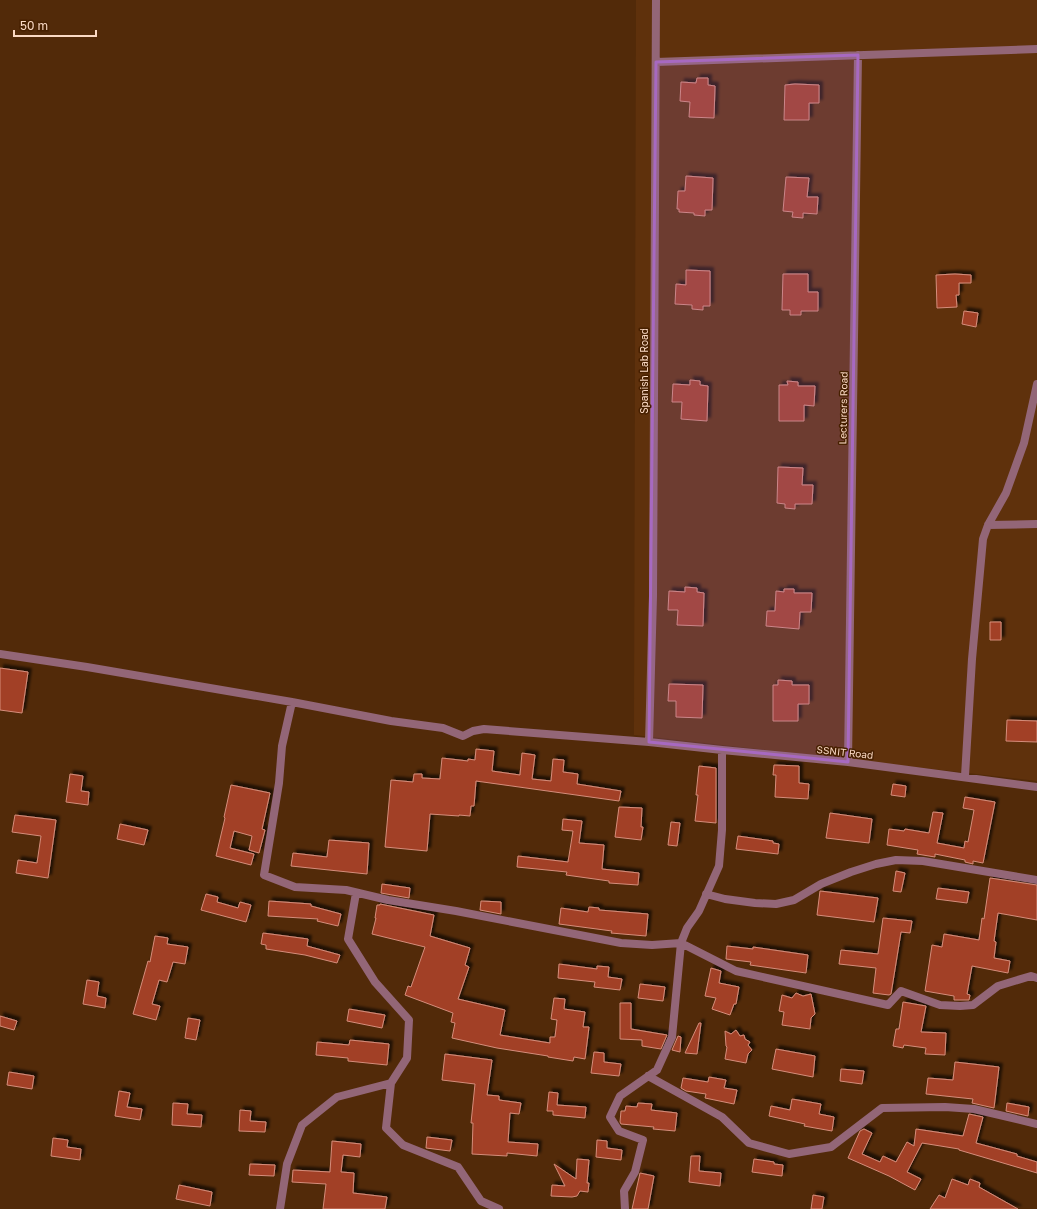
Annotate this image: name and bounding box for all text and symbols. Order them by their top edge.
scale bar [14,12,96,38]
text: 50 m [20,18,48,33]
street label: Spanish Lab Road [638,328,650,414]
street label: Lecturers Road [836,372,850,444]
street label: SSNIT Road [816,743,874,761]

